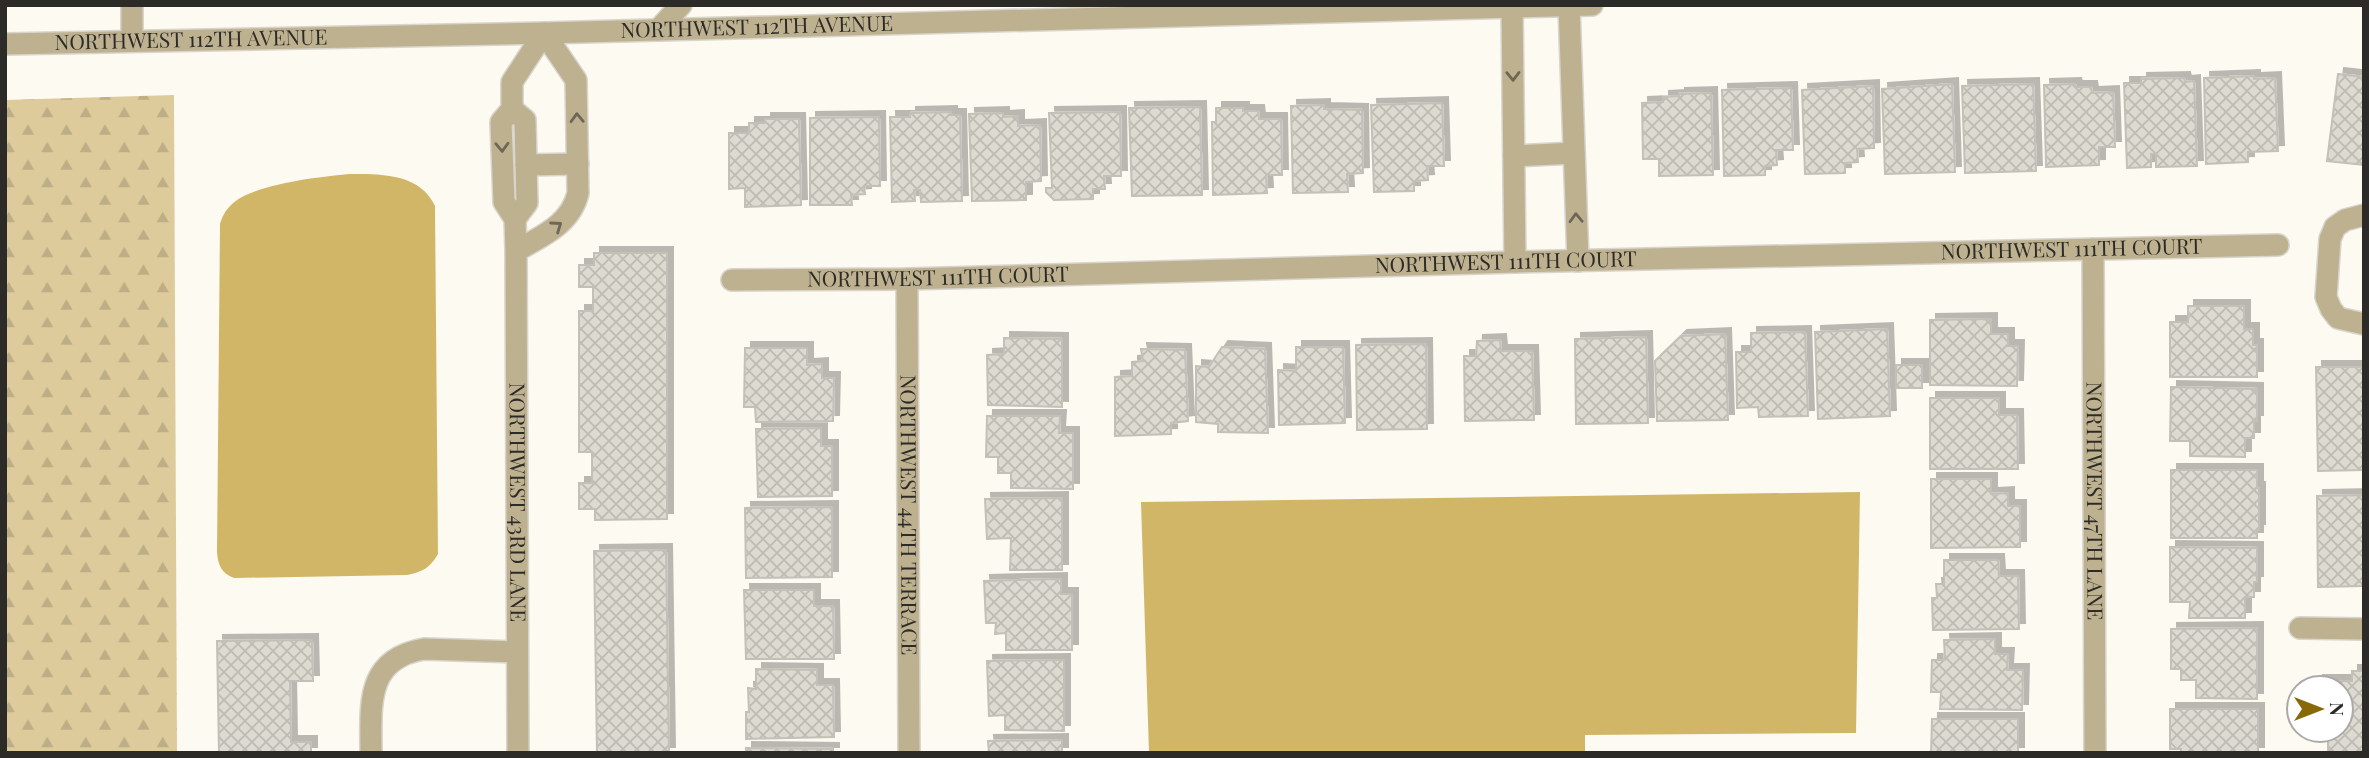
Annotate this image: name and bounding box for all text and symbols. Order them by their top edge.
street label: NORTHWEST 112TH AVENUE [620,8,893,43]
street label: NORTHWEST 112TH AVENUE [54,21,328,55]
one-way arrow [1505,71,1520,82]
one-way arrow [569,112,584,123]
one-way arrow [494,142,510,152]
one-way arrow [1568,213,1584,223]
one-way arrow [549,221,562,234]
street label: NORTHWEST 111TH COURT [1940,231,2203,265]
street label: NORTHWEST 111TH COURT [1375,243,1637,278]
street label: NORTHWEST 111TH COURT [807,258,1069,292]
street label: NORTHWEST 44TH TERRACE [895,375,925,655]
street label: NORTHWEST 47TH LANE [2082,382,2110,620]
street label: NORTHWEST 43RD LANE [505,383,533,622]
north arrow [2285,674,2355,744]
text: N [2325,702,2351,716]

